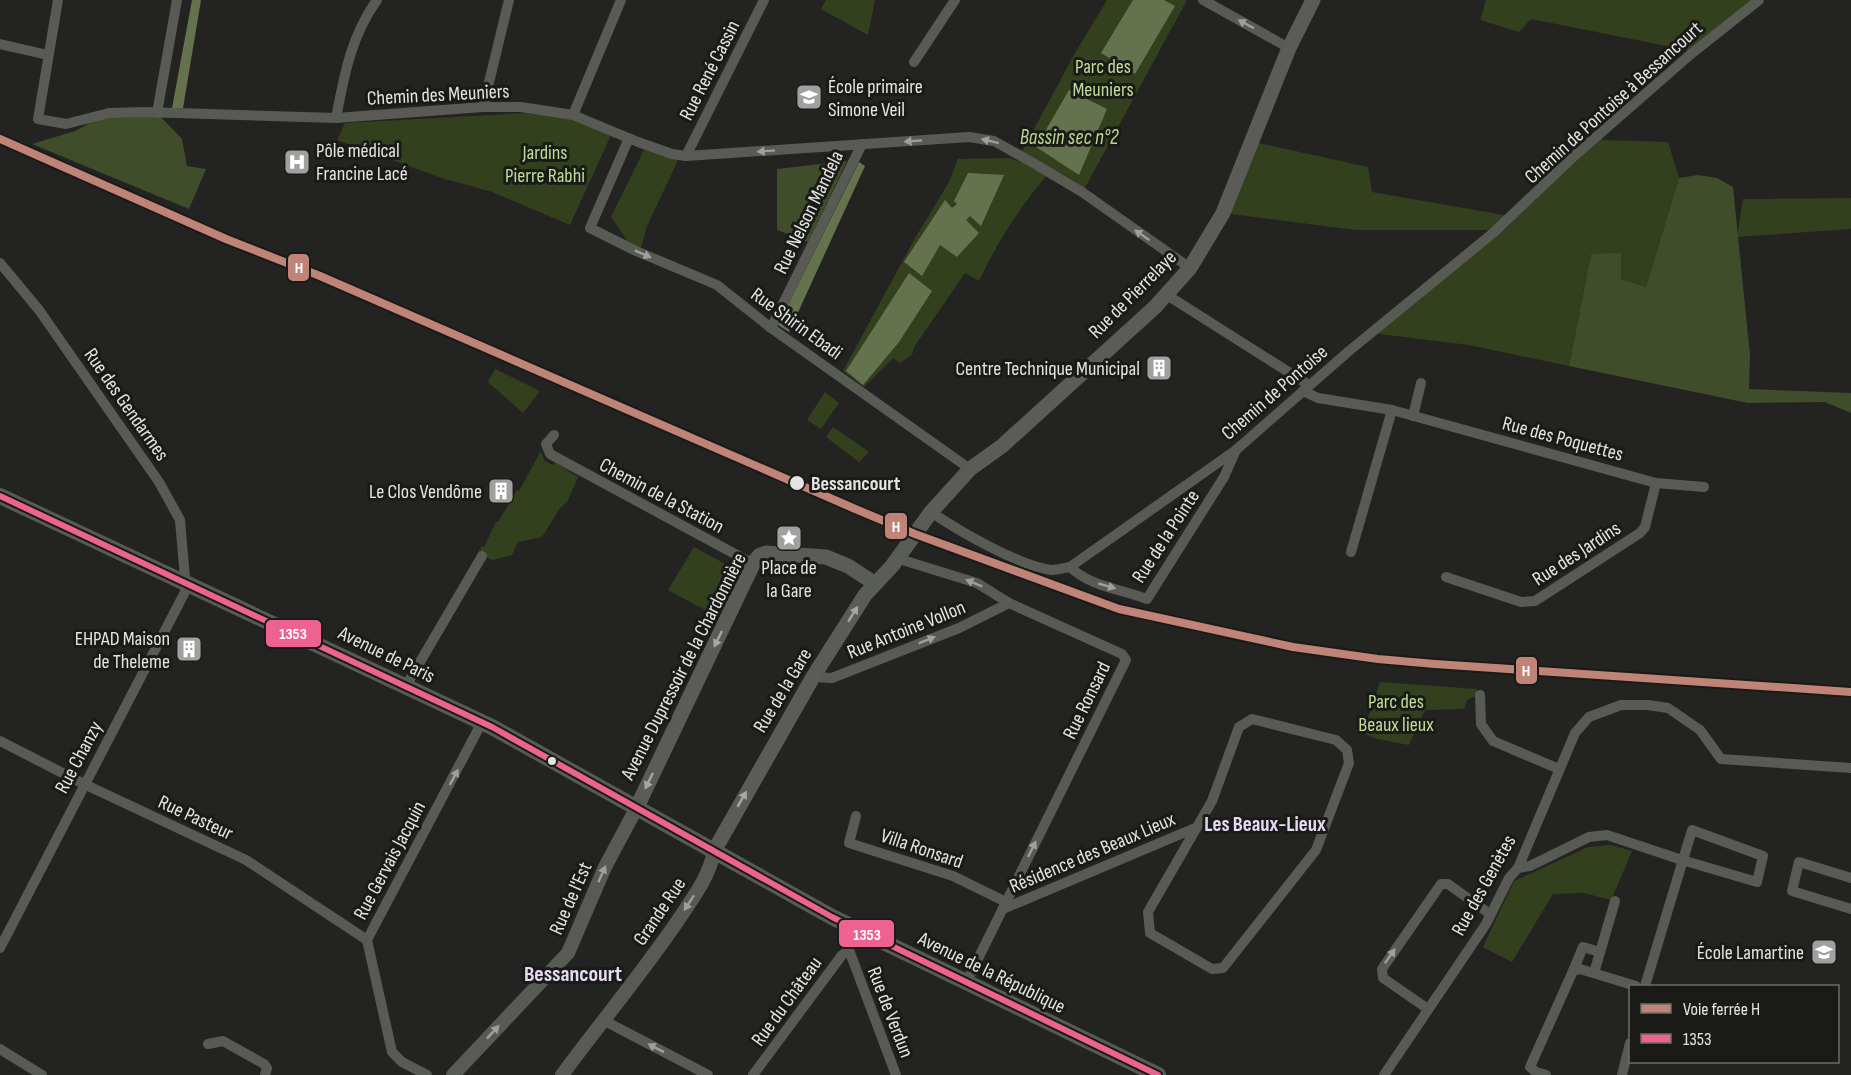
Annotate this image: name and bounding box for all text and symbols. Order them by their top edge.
street label: Rue René Cassin [674,16,745,125]
street label: Chemin de Pontoise à Bessancourt [1520,17,1707,189]
one-way arrow [1238,19,1255,29]
park label: Parc des Meuniers [1072,55,1134,102]
place label: École primaire Simone Veil [828,75,923,122]
street label: Chemin des Meuniers [366,79,510,111]
school or university icon: École primaire Simone Veil [794,82,824,112]
water label: Bassin sec n°2 [1020,125,1119,150]
one-way arrow [904,136,923,146]
one-way arrow [981,136,999,146]
place label: Pôle médical Francine Lacé [316,139,408,186]
park label: Jardins Pierre Rabhi [505,141,585,188]
one-way arrow [756,146,775,155]
hospital icon: Pôle médical Francine Lacé [282,147,312,177]
street label: Rue Nelson Mandela [769,147,849,278]
one-way arrow [1135,229,1151,241]
street label: Rue de Pierrelaye [1084,246,1182,344]
one-way arrow [634,249,652,259]
line badge: H [287,253,310,282]
text: H [295,259,303,278]
street label: Rue Shirin Ebadi [746,283,847,365]
street label: Chemin de Pontoise [1217,340,1333,445]
street label: Rue des Gendarmes [78,344,174,466]
building icon: Centre Technique Municipal [1144,353,1174,383]
place label: Centre Technique Municipal [956,357,1140,381]
street label: Rue des Poquettes [1500,411,1626,467]
street label: Chemin de la Station [595,453,728,539]
place label: Bessancourt [811,472,901,496]
marker: Bessancourt [788,474,806,492]
building icon: Le Clos Vendôme [486,476,516,506]
place label: Le Clos Vendôme [369,480,482,504]
street label: Rue de la Pointe [1127,486,1205,588]
line badge: H [884,512,908,540]
street label: Rue des Jardins [1528,516,1625,591]
text: H [892,518,900,537]
place icon: Place de la Gare [774,523,804,553]
street label: Avenue Dupressoir de la Chardonnière [616,549,752,785]
place label: Place de la Gare [761,556,817,603]
one-way arrow [964,578,982,588]
one-way arrow [1098,582,1116,592]
street label: Rue Antoine Vollon [844,595,969,665]
one-way arrow [847,606,858,622]
line badge: 1353 [265,619,322,648]
street label: Avenue de Paris [334,621,439,689]
text: 1353 [279,625,307,644]
place label: EHPAD Maison de Theleme [75,627,170,674]
one-way arrow [713,631,723,648]
building icon: EHPAD Maison de Theleme [174,634,204,664]
one-way arrow [919,635,937,645]
street label: Rue de la Gare [748,644,817,737]
line badge: H [1515,656,1538,685]
street label: Rue Ronsard [1058,658,1116,743]
text: H [1522,662,1530,681]
park label: Parc des Beaux lieux [1358,690,1434,737]
street label: Rue Chanzy [50,717,108,798]
unlabelled marker [546,755,558,767]
one-way arrow [449,768,459,785]
one-way arrow [644,773,653,790]
street label: Rue Pasteur [154,790,237,846]
one-way arrow [737,791,748,807]
street label: Rue Gervais Jacquin [349,797,431,924]
street label: Résidence des Beaux Lieux [1006,807,1179,899]
district label: Les Beaux-Lieux [1204,812,1326,837]
street label: Villa Ronsard [877,824,966,874]
street label: Rue des Genètes [1446,831,1521,940]
one-way arrow [1028,841,1037,858]
street label: Rue de l'Est [544,858,597,938]
one-way arrow [597,864,607,882]
street label: Grande Rue [628,873,691,950]
one-way arrow [684,895,695,911]
line badge: 1353 [838,919,895,948]
text: 1353 [853,926,881,945]
street label: Avenue de la République [913,926,1069,1019]
school or university icon: École Lamartine [1809,937,1839,967]
place label: École Lamartine [1697,941,1804,965]
one-way arrow [1384,949,1396,965]
street label: Rue du Château [746,952,827,1051]
district label: Bessancourt [524,961,622,988]
street label: Rue de Verdun [862,963,918,1061]
legend [1629,985,1839,1063]
text: Voie ferrée H [1683,999,1760,1020]
one-way arrow [486,1026,500,1040]
text: 1353 [1683,1029,1712,1050]
one-way arrow [647,1044,664,1053]

